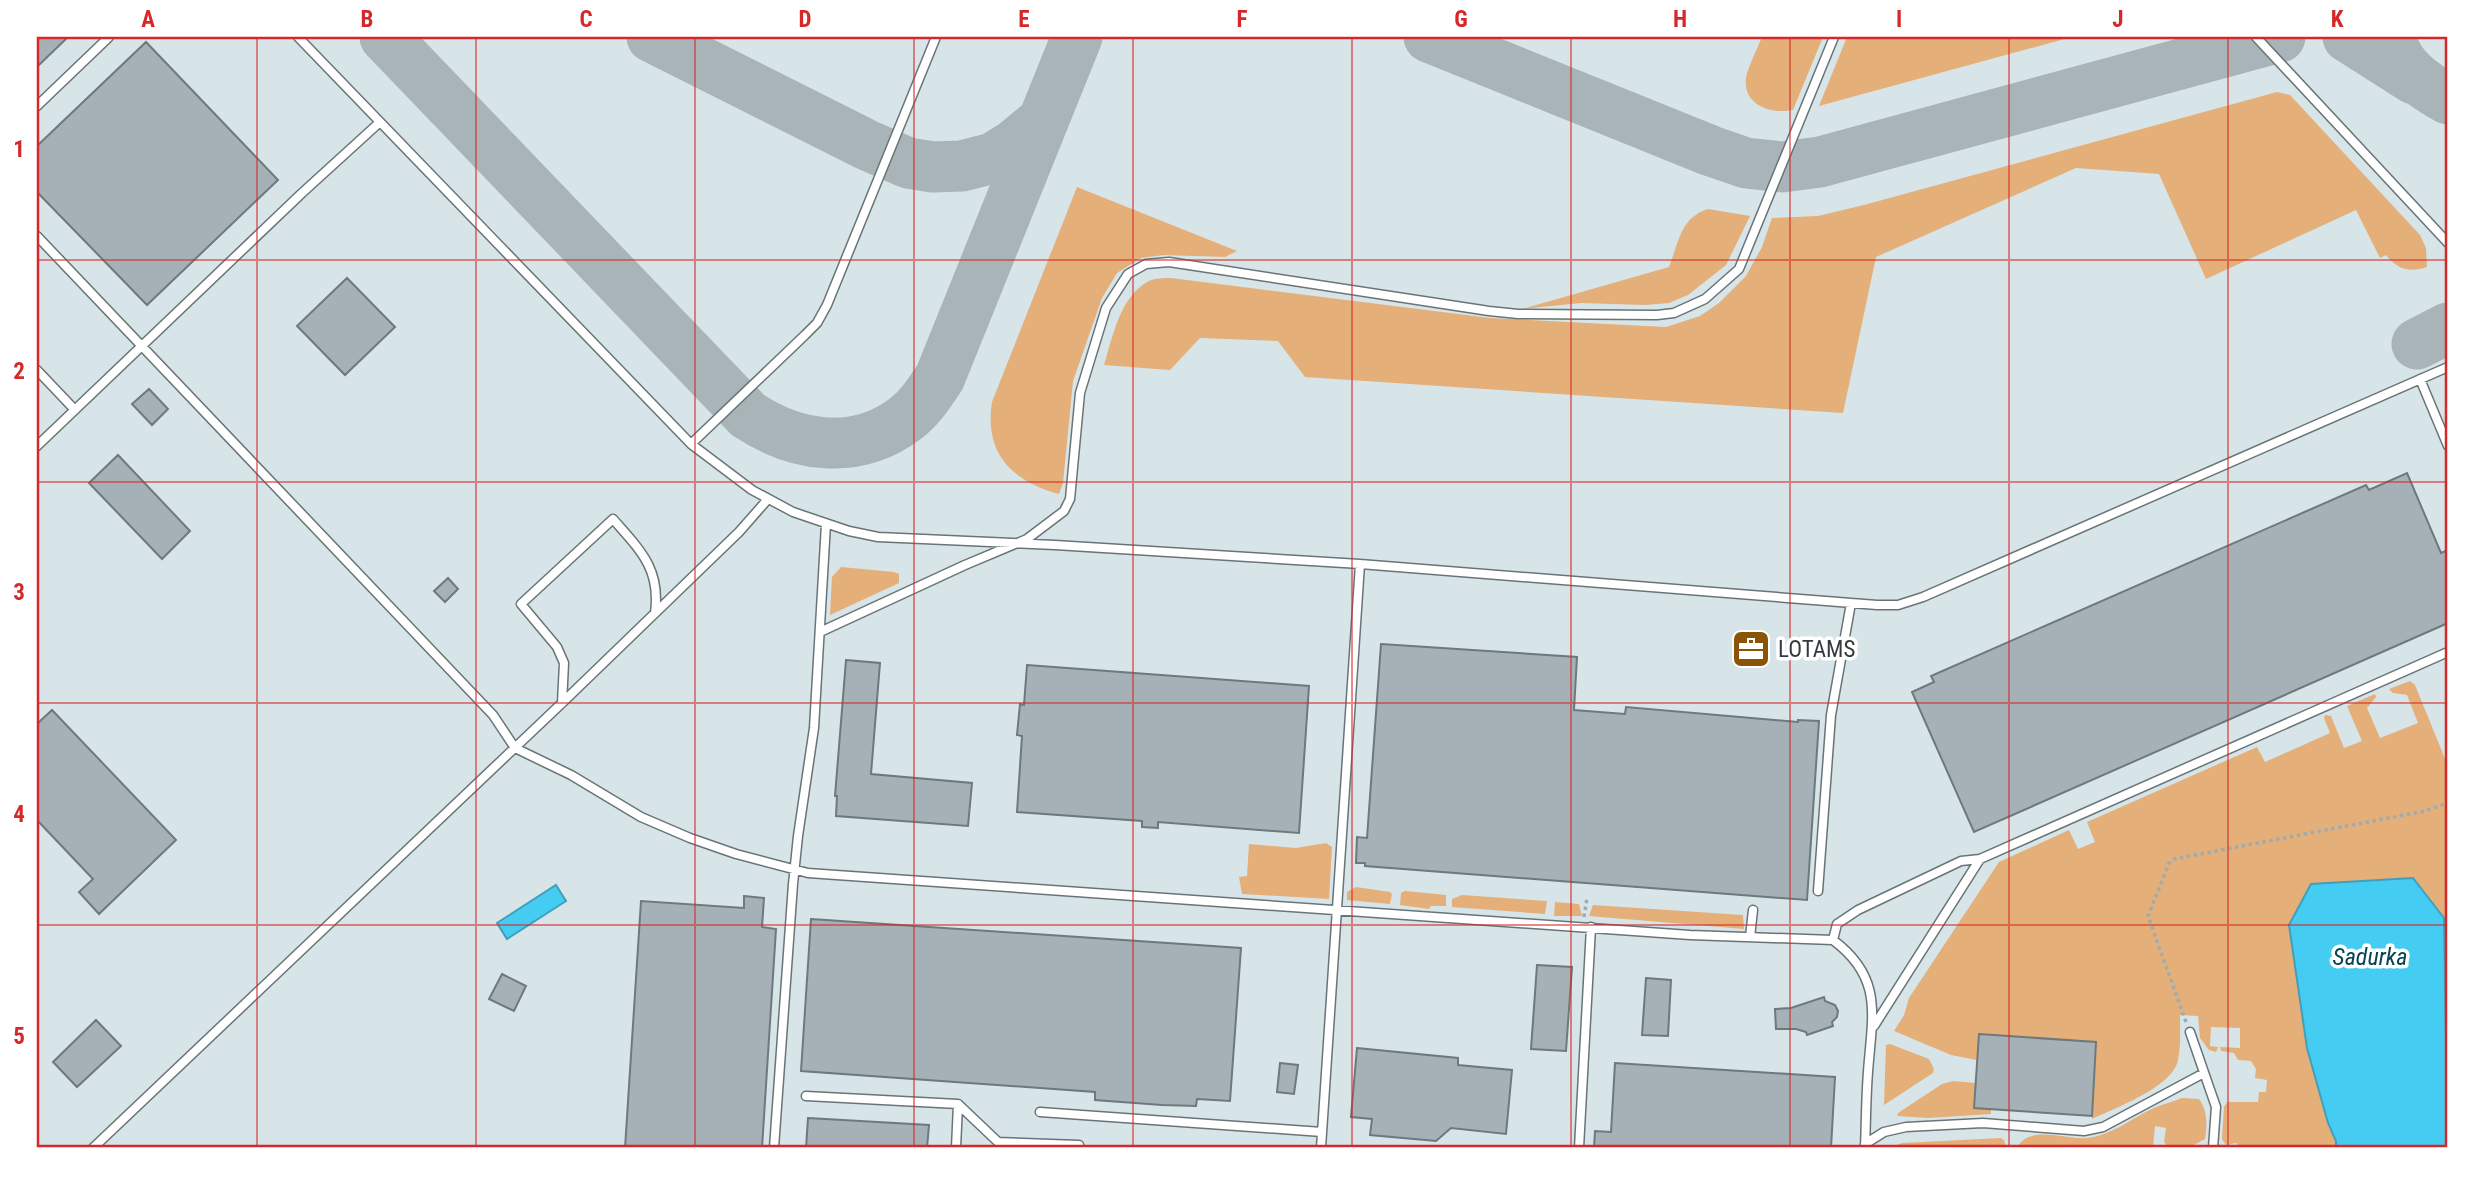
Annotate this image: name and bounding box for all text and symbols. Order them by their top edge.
text: A [141,6,155,33]
text: B [361,6,373,33]
text: C [579,6,593,33]
text: D [799,6,812,33]
text: E [1018,6,1030,33]
text: F [1237,6,1248,33]
text: G [1454,6,1468,33]
text: H [1673,6,1687,33]
text: I [1896,6,1902,33]
text: J [2112,6,2124,33]
text: K [2331,6,2344,33]
text: 1 [13,136,25,163]
text: 2 [13,358,25,385]
text: 3 [13,579,25,606]
office icon: LOTAMS [1730,628,1772,670]
place label: LOTAMS [1778,636,1855,663]
text: 4 [13,801,25,828]
water label: Sadurka [2333,943,2407,971]
text: 5 [13,1023,25,1050]

